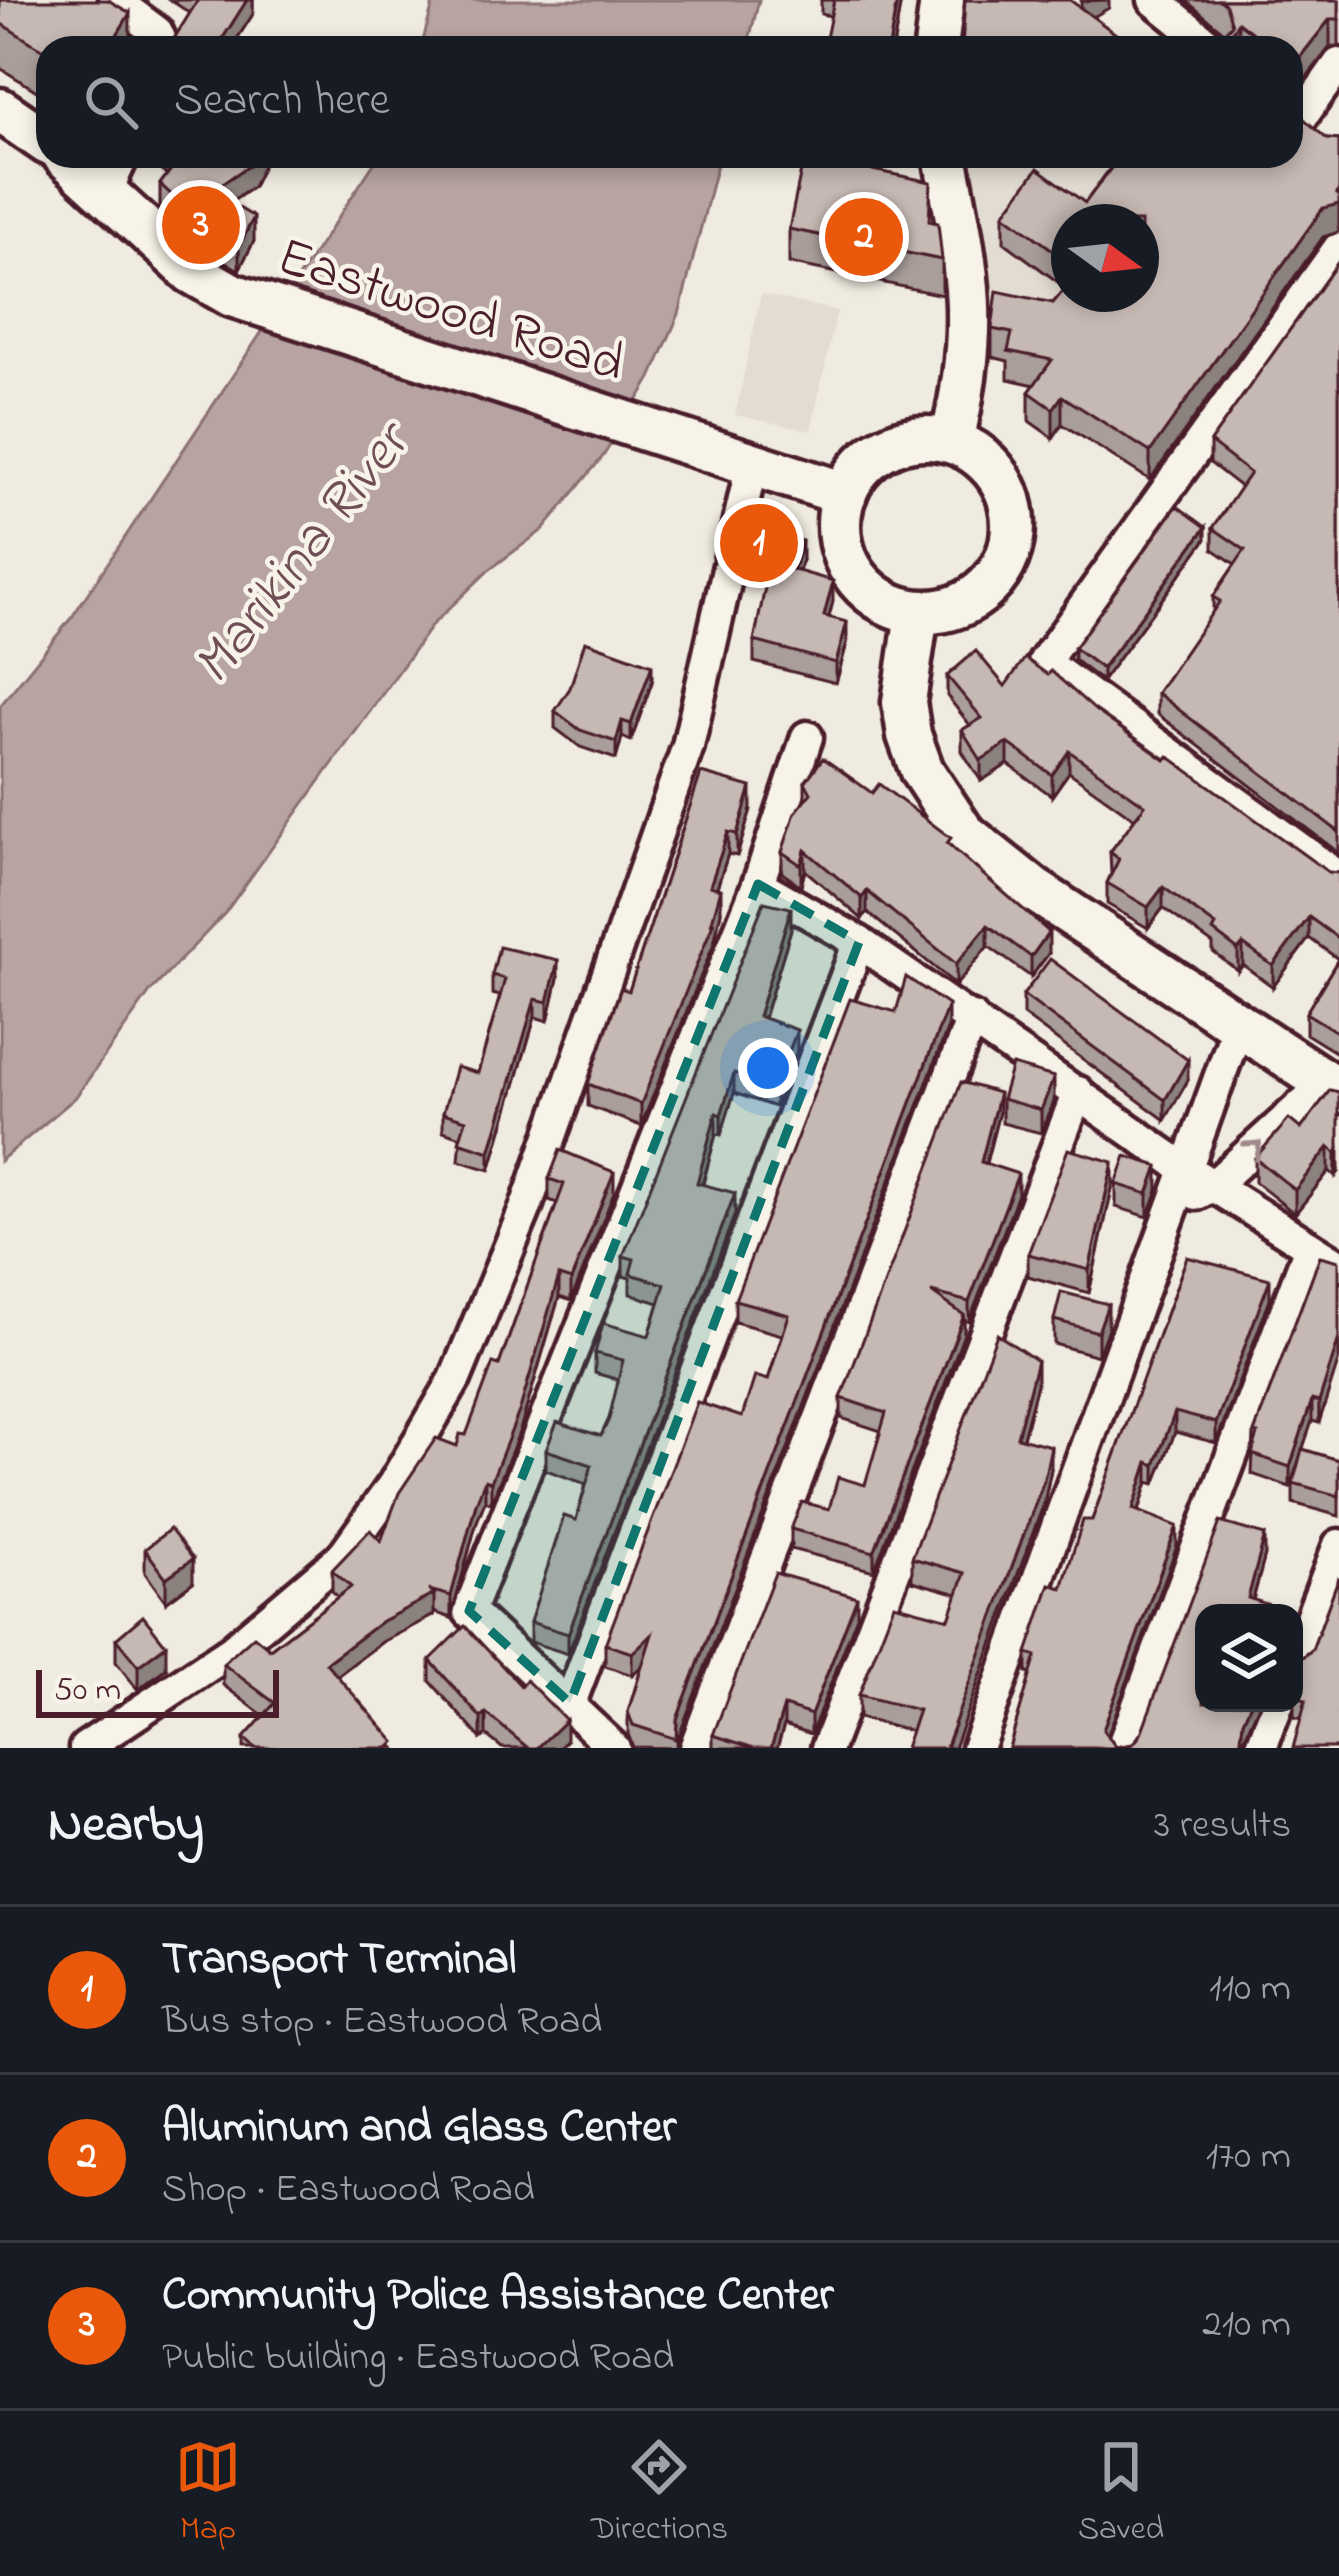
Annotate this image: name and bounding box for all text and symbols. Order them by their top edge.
search box [36,36,1303,168]
icon: search [78,69,144,135]
text: Search here [174,69,390,135]
pin: 3 [162,180,240,270]
pin: 2 [825,192,903,282]
north arrow [1051,204,1159,312]
street label: Eastwood Road [267,220,633,405]
water label: Marikina River [175,403,435,704]
pin: 1 [720,498,798,588]
your location [738,1038,798,1098]
one-way arrow [1240,1141,1262,1162]
map controls [1195,1604,1303,1712]
button: layers [1195,1604,1303,1712]
scale bar [36,1664,279,1717]
text: 50 m [54,1667,121,1715]
text: Nearby [48,1789,204,1864]
text: 3 results [1154,1798,1291,1855]
text: Transport Terminal [162,1928,516,1994]
text: 1 [81,1961,93,2018]
text: 110 m [1209,1961,1291,2018]
text: Bus stop · Eastwood Road [162,1994,602,2051]
text: Aluminum and Glass Center [162,2096,676,2162]
text: 2 [77,2129,97,2186]
text: 170 m [1206,2129,1291,2186]
text: Shop · Eastwood Road [162,2162,535,2219]
text: Community Police Assistance Center [162,2264,834,2330]
text: 3 [79,2297,95,2354]
text: 210 m [1202,2297,1291,2354]
text: Public building · Eastwood Road [162,2330,674,2387]
tab: Map [175,2434,241,2554]
tab: Directions [591,2434,728,2554]
tab: Saved [1078,2434,1164,2554]

